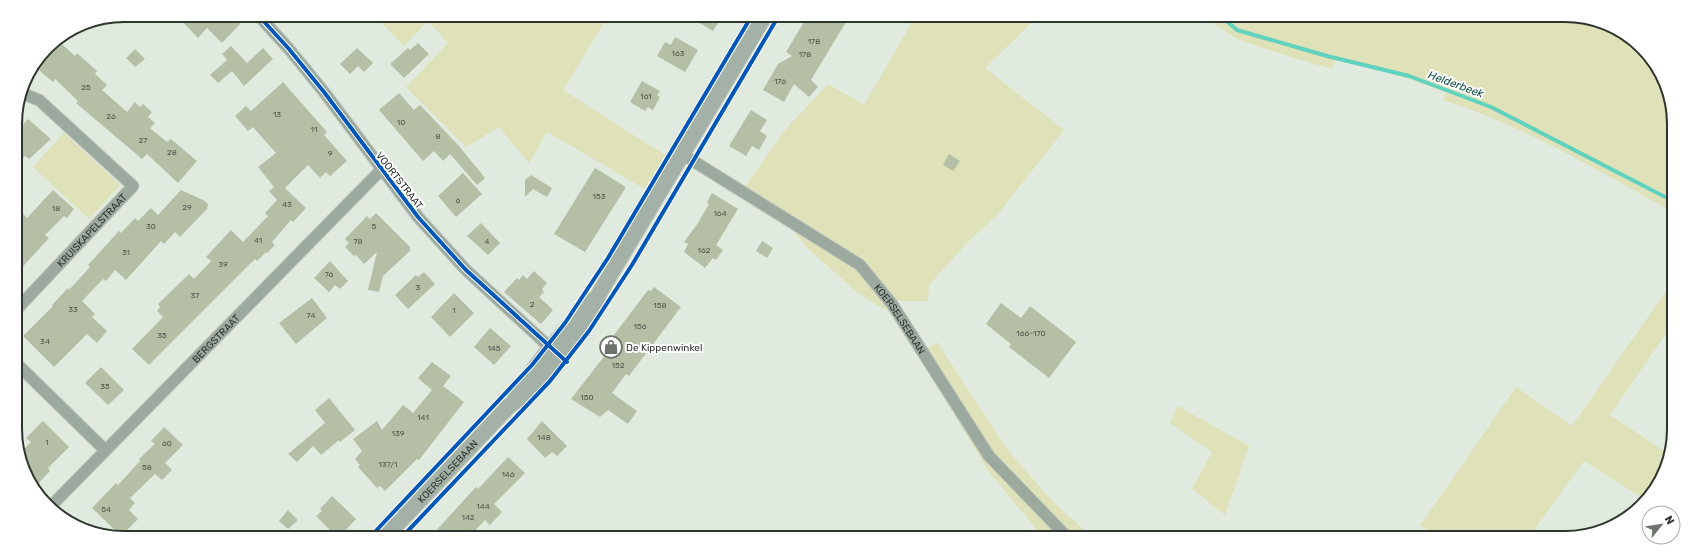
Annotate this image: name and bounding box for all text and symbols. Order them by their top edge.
house number: 178 [808,37,820,46]
house number: 163 [671,49,685,58]
house number: 178 [799,50,811,59]
water label: Helderbeek [1426,68,1486,101]
house number: 176 [774,77,786,86]
house number: 25 [81,83,91,92]
house number: 161 [640,92,652,101]
house number: 13 [273,110,281,119]
house number: 26 [106,112,116,121]
house number: 10 [397,118,405,127]
house number: 11 [311,125,317,134]
house number: 8 [435,132,441,141]
house number: 27 [139,136,147,145]
house number: 28 [167,148,177,157]
house number: 9 [328,149,333,158]
street label: VOORTSTRAAT [373,150,425,212]
street label: KRUISKAPELSTRAAT [55,191,130,270]
house number: 153 [593,192,606,201]
house number: 6 [456,196,461,205]
house number: 43 [282,200,292,209]
house number: 29 [182,203,192,212]
house number: 18 [52,204,60,213]
house number: 164 [713,209,727,218]
house number: 30 [146,222,156,231]
house number: 5 [372,222,377,231]
house number: 41 [254,236,262,245]
house number: 78 [353,237,363,246]
house number: 4 [485,237,490,246]
house number: 162 [698,246,711,255]
house number: 31 [122,248,130,257]
house number: 39 [218,260,228,269]
house number: 76 [325,270,334,279]
street label: KOERSELSEBAAN [871,282,927,357]
house number: 3 [416,283,421,292]
house number: 37 [191,291,199,300]
house number: 2 [530,300,535,309]
house number: 158 [653,301,667,310]
house number: 33 [68,305,78,314]
house number: 1 [452,306,456,315]
house number: 74 [307,311,315,320]
street label: BERGSTRAAT [190,312,243,366]
house number: 156 [634,322,647,331]
house number: 166-170 [1016,329,1046,338]
house number: 35 [157,331,167,340]
shop icon: De Kippenwinkel [598,334,624,360]
house number: 34 [40,337,50,346]
place label: De Kippenwinkel [626,342,702,354]
house number: 145 [487,344,501,353]
house number: 152 [612,361,625,370]
house number: 35 [100,382,110,391]
house number: 150 [580,393,594,402]
house number: 141 [417,413,429,422]
house number: 139 [392,429,405,438]
house number: 148 [537,433,551,442]
house number: 1 [45,438,49,447]
street label: KOERSELSEBAAN [416,438,481,506]
house number: 60 [162,439,172,448]
house number: 137/1 [378,460,398,469]
house number: 58 [142,463,152,472]
house number: 146 [501,470,515,479]
house number: 144 [476,502,490,511]
house number: 54 [101,505,111,514]
north arrow [1641,505,1681,545]
house number: 142 [461,513,475,522]
text: N [1662,514,1677,527]

